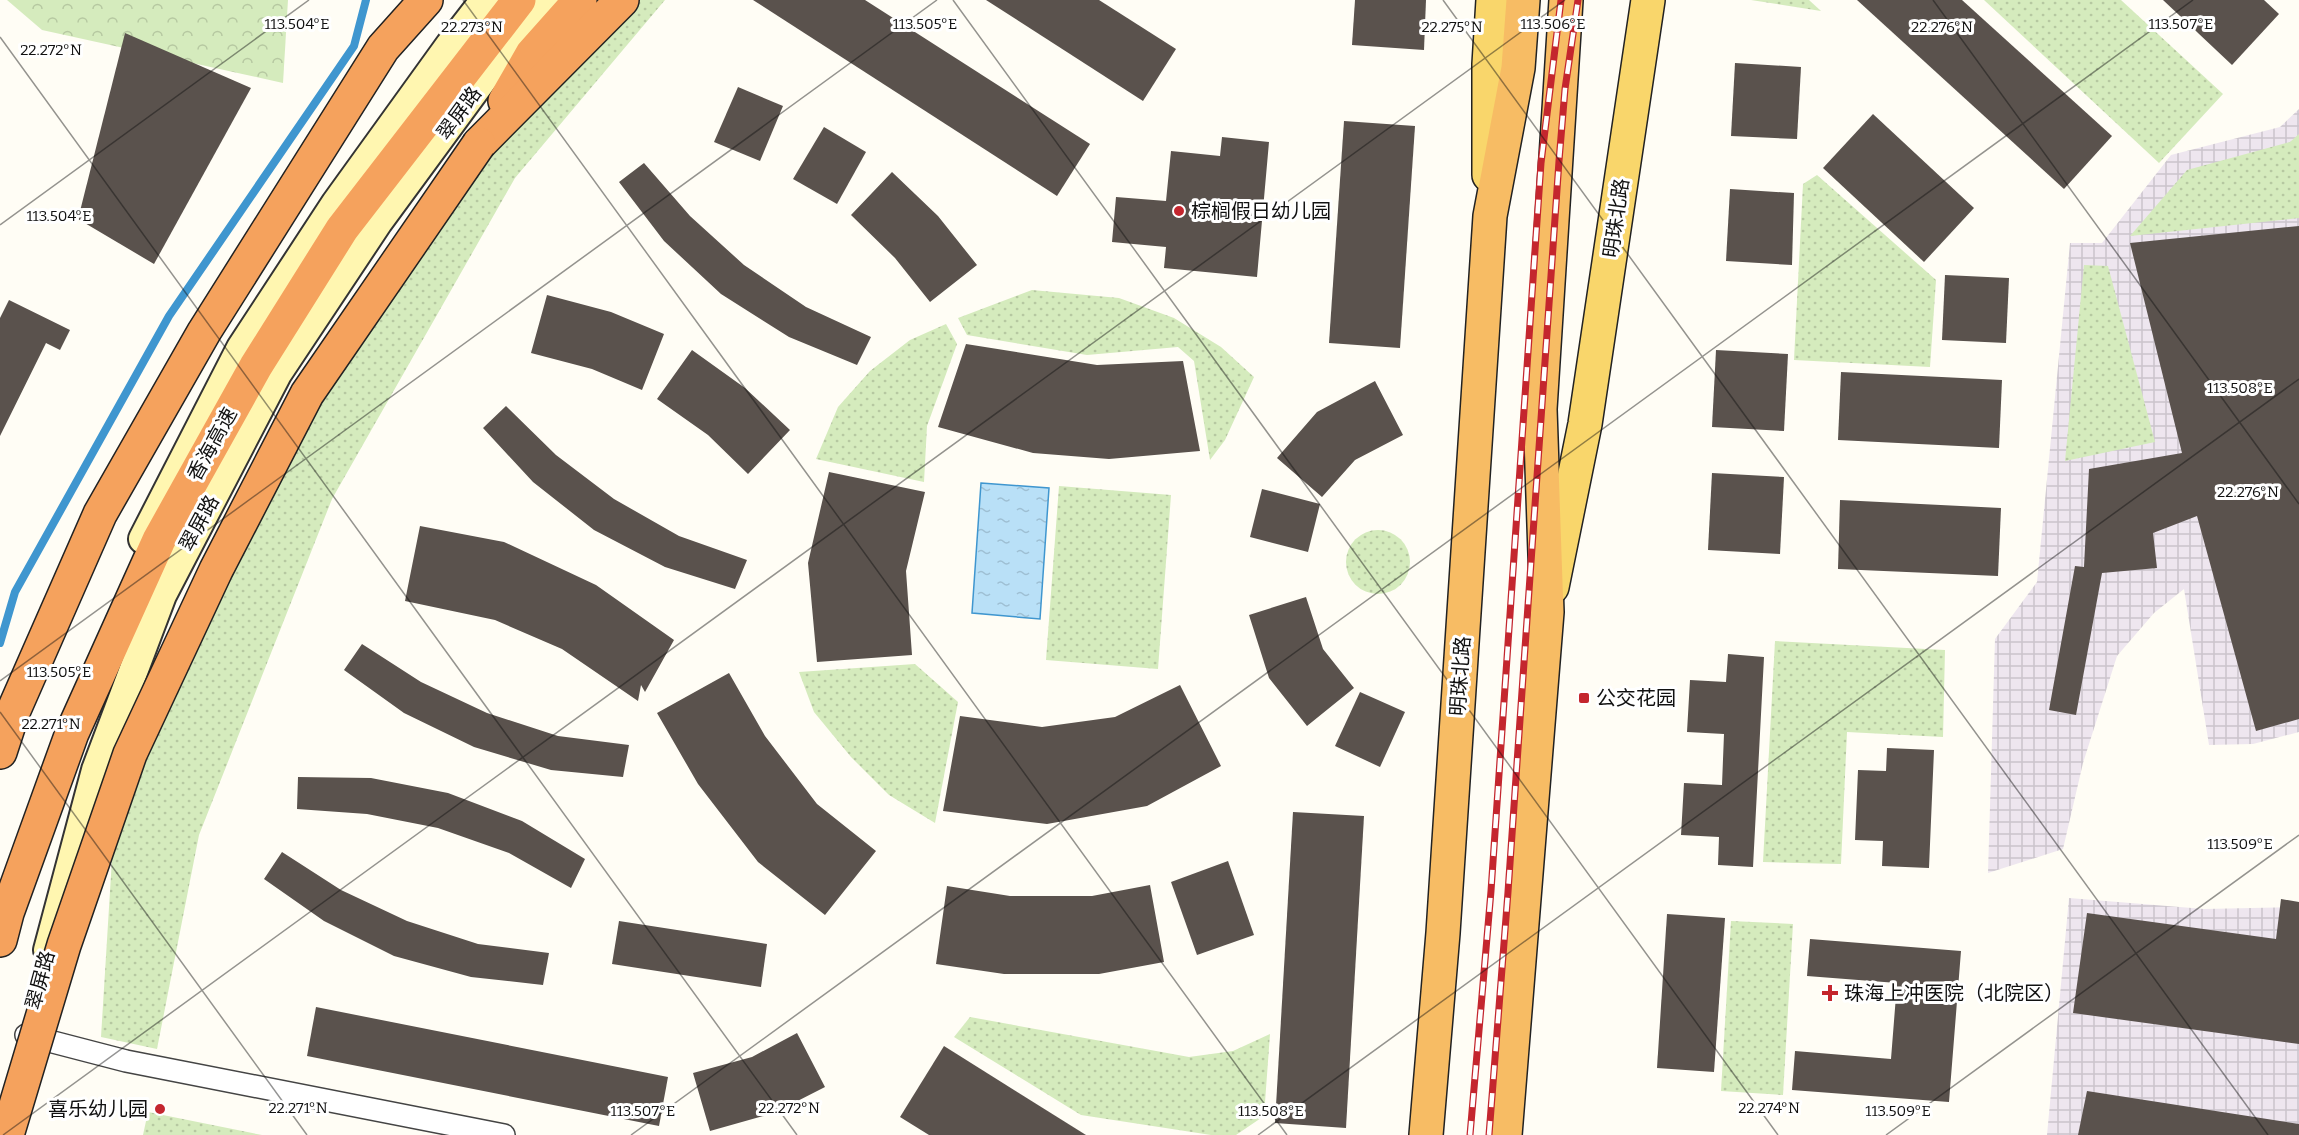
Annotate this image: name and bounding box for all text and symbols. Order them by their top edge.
text: 113.504°E [265,15,329,33]
text: 113.505°E [893,15,957,33]
text: 113.506°E [1520,15,1586,33]
text: 113.507°E [2149,15,2213,33]
text: 22.273°N [441,18,503,36]
text: 22.275°N [1421,18,1483,36]
text: 22.276°N [1911,18,1973,36]
text: 22.272°N [20,41,82,59]
street label: 翠屏路 [432,82,486,144]
street label: 明珠北路 [1599,177,1633,259]
place label: 棕榈假日幼儿园 [1191,199,1331,223]
marker: 棕榈假日幼儿园 [1172,204,1186,218]
text: 113.504°E [27,207,91,225]
text: 113.508°E [2207,379,2273,397]
street label: 香海高速 [182,403,242,485]
text: 22.276°N [2217,483,2279,501]
street label: 翠屏路 [174,491,224,555]
street label: 明珠北路 [1445,635,1475,717]
text: 113.505°E [27,663,91,681]
place label: 公交花园 [1596,686,1676,710]
marker: 公交花园 [1577,691,1591,705]
text: 22.271°N [21,715,81,733]
text: 113.509°E [2207,835,2273,853]
street label: 翠屏路 [21,948,59,1012]
place label: 珠海上冲医院（北院区） [1844,981,2064,1005]
marker: 珠海上冲医院（北院区） [1821,984,1839,1002]
place label: 喜乐幼儿园 [48,1097,148,1121]
text: 22.271°N [268,1099,328,1117]
text: 22.272°N [758,1099,820,1117]
text: 22.274°N [1738,1099,1800,1117]
marker: 喜乐幼儿园 [153,1102,167,1116]
text: 113.507°E [611,1102,675,1120]
text: 113.508°E [1238,1102,1304,1120]
text: 113.509°E [1865,1102,1931,1120]

